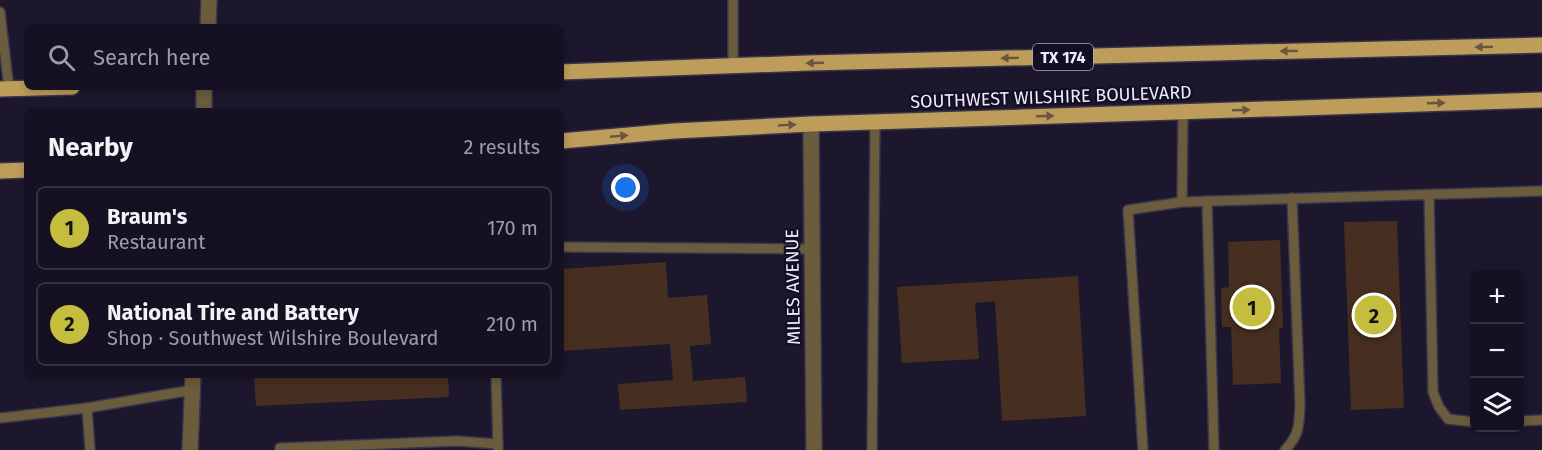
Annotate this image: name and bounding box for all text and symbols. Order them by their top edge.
search box [24,24,564,90]
icon: search [45,41,78,74]
one-way arrow [1474,42,1493,51]
text: Search here [93,44,211,71]
road number: TX 174 [1033,44,1093,70]
one-way arrow [1279,47,1298,56]
one-way arrow [1000,53,1019,63]
one-way arrow [805,58,824,68]
street label: SOUTHWEST WILSHIRE BOULEVARD [910,81,1192,113]
one-way arrow [1426,98,1445,108]
one-way arrow [1232,105,1251,114]
one-way arrow [1036,112,1055,121]
one-way arrow [778,121,797,130]
one-way arrow [610,131,629,141]
text: Nearby [48,132,133,163]
text: 2 results [463,135,540,159]
your location [611,173,640,202]
text: Braum's [107,203,187,230]
text: 1 [65,216,74,240]
text: 170 m [487,216,538,240]
street label: MILES AVENUE [781,229,805,345]
text: Restaurant [107,230,205,254]
map controls [1470,270,1524,432]
button: + [1470,270,1524,324]
pin: 1 [1232,284,1272,330]
pin: 2 [1354,292,1394,338]
text: National Tire and Battery [107,299,359,326]
text: 2 [64,312,75,336]
text: 210 m [486,312,538,336]
button: − [1470,324,1524,378]
text: Shop · Southwest Wilshire Boulevard [107,326,438,350]
button: layers [1470,378,1524,432]

